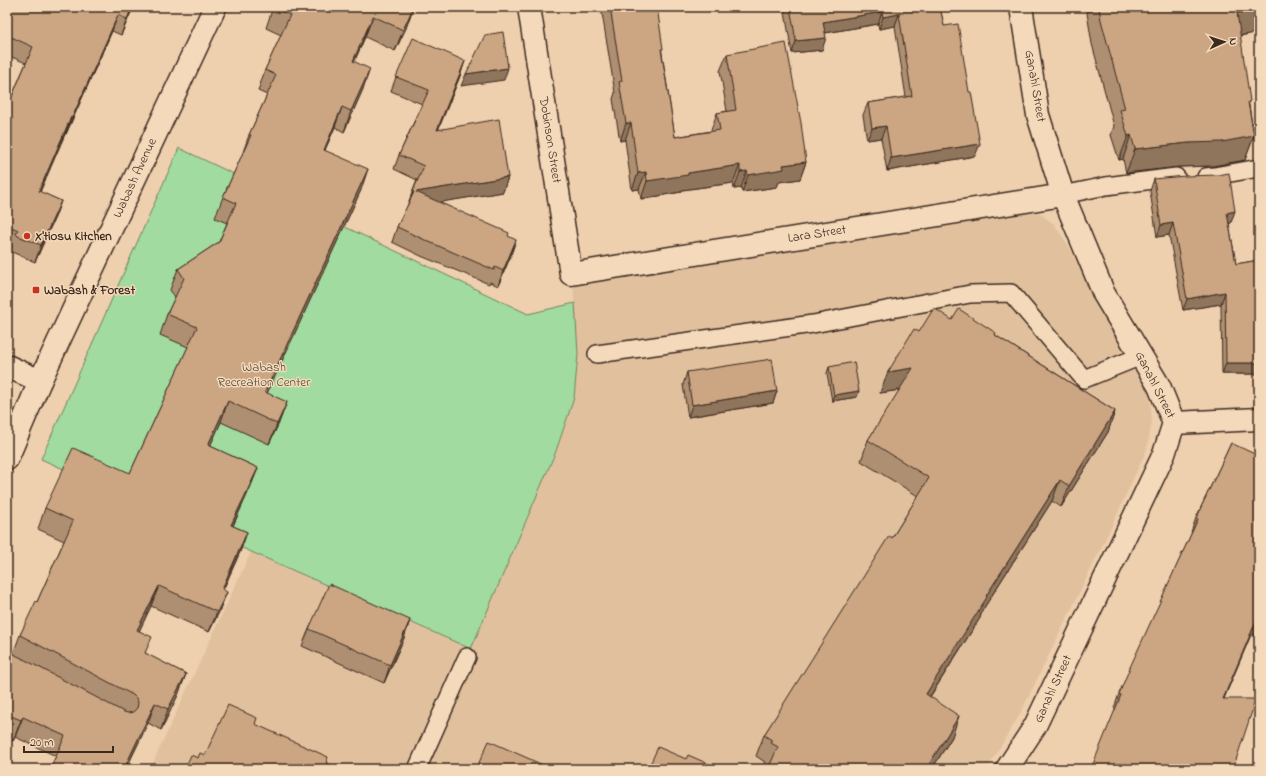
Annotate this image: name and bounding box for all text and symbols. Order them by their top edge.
north arrow [1204,22,1244,62]
text: N [1225,37,1241,46]
street label: Ganahl Street [1019,48,1051,124]
street label: Dobinson Street [534,94,566,185]
street label: Wabash Avenue [108,135,162,221]
street label: Lara Street [786,220,848,248]
place label: X'tiosu Kitchen [35,227,112,246]
marker: X'tiosu Kitchen [22,231,32,241]
place label: Wabash & Forest [44,281,136,300]
marker: Wabash & Forest [31,285,41,295]
street label: Ganahl Street [1130,348,1180,422]
park label: Wabash Recreation Center [218,358,311,392]
street label: Ganahl Street [1029,651,1077,726]
scale bar [24,728,113,754]
text: 20 m [30,734,53,752]

